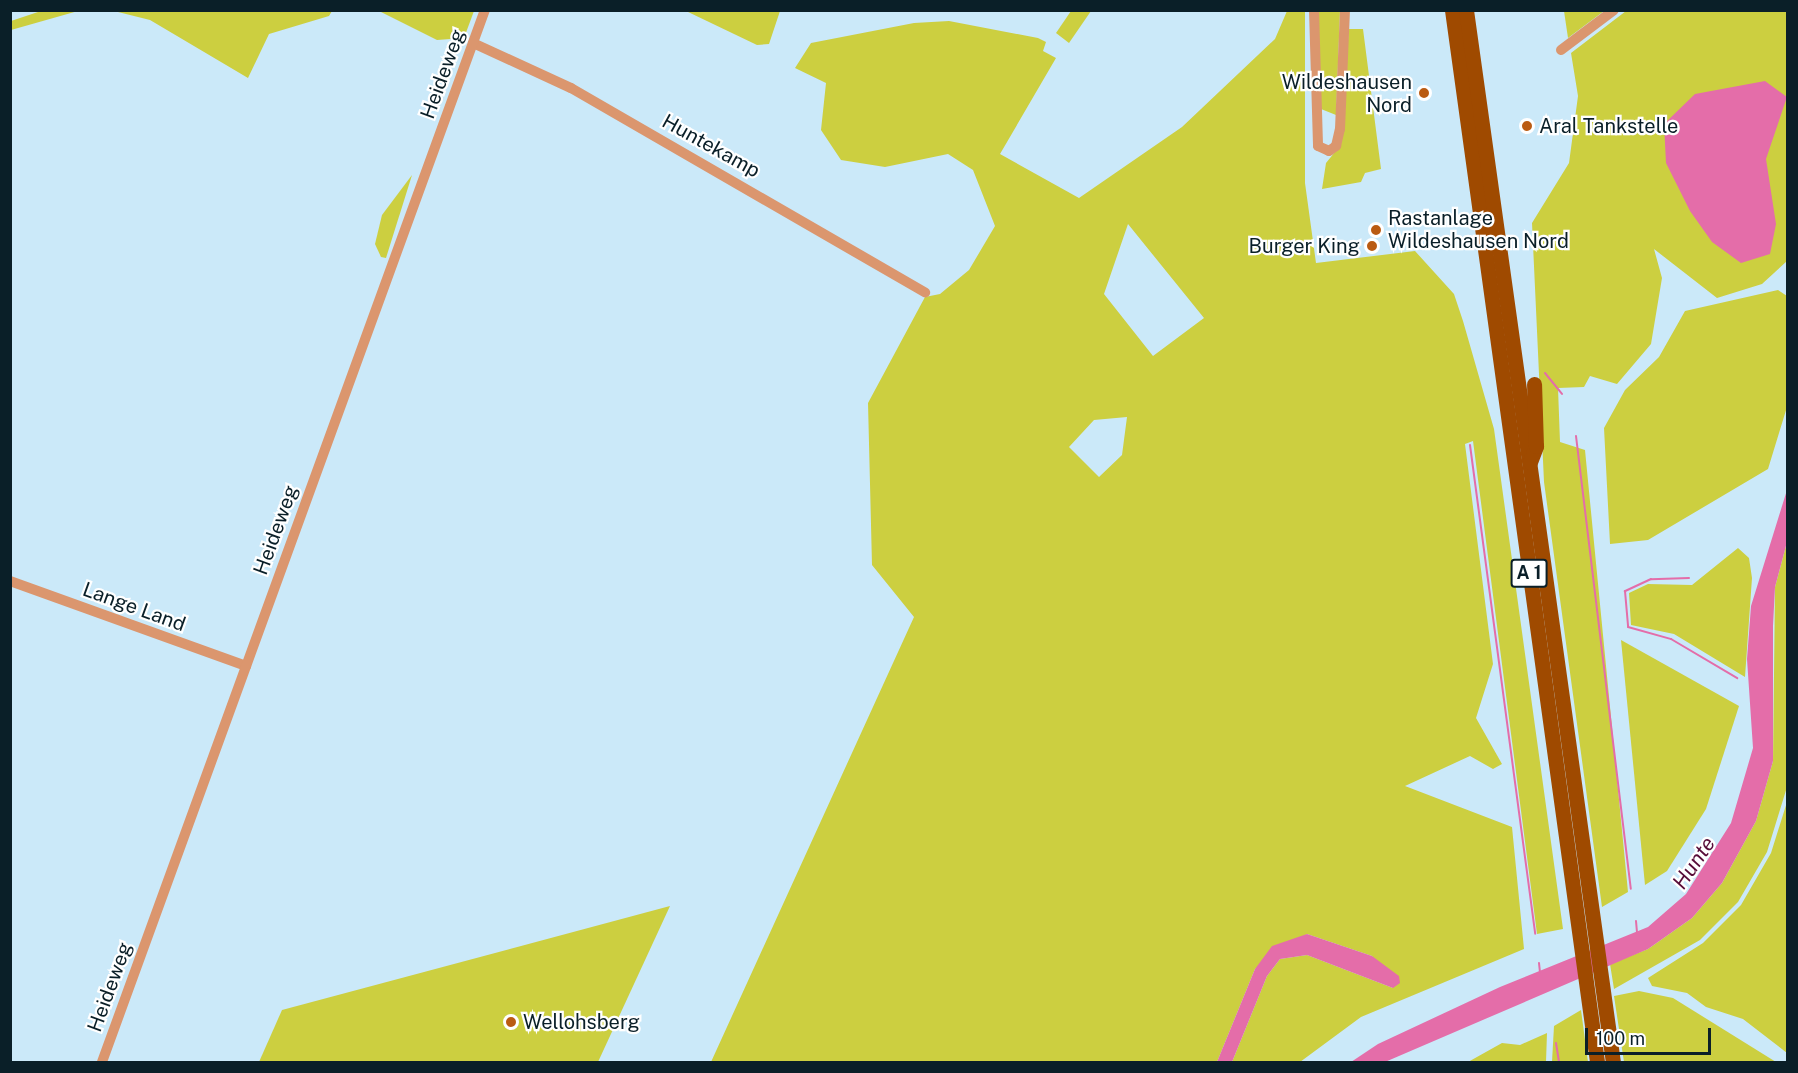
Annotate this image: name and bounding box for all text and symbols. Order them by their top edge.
street label: Heideweg [416,26,470,122]
place label: Wildeshausen Nord [1282,70,1412,117]
marker: Wildeshausen Nord [1417,86,1431,100]
street label: Huntekamp [658,109,764,183]
place label: Aral Tankstelle [1539,114,1678,138]
marker: Aral Tankstelle [1520,119,1534,133]
place label: Rastanlage Wildeshausen Nord [1388,207,1569,254]
marker: Rastanlage Wildeshausen Nord [1369,223,1383,237]
place label: Burger King [1249,234,1360,258]
marker: Burger King [1365,239,1379,253]
street label: Heideweg [249,482,303,578]
road number: A 1 [1510,558,1549,588]
street label: Lange Land [79,577,189,637]
water label: Hunte [1667,832,1721,894]
street label: Heideweg [83,939,137,1035]
place label: Wellohsberg [523,1010,640,1034]
marker: Wellohsberg [504,1015,518,1029]
scale bar [1588,1016,1714,1054]
text: 100 m [1596,1028,1645,1049]

